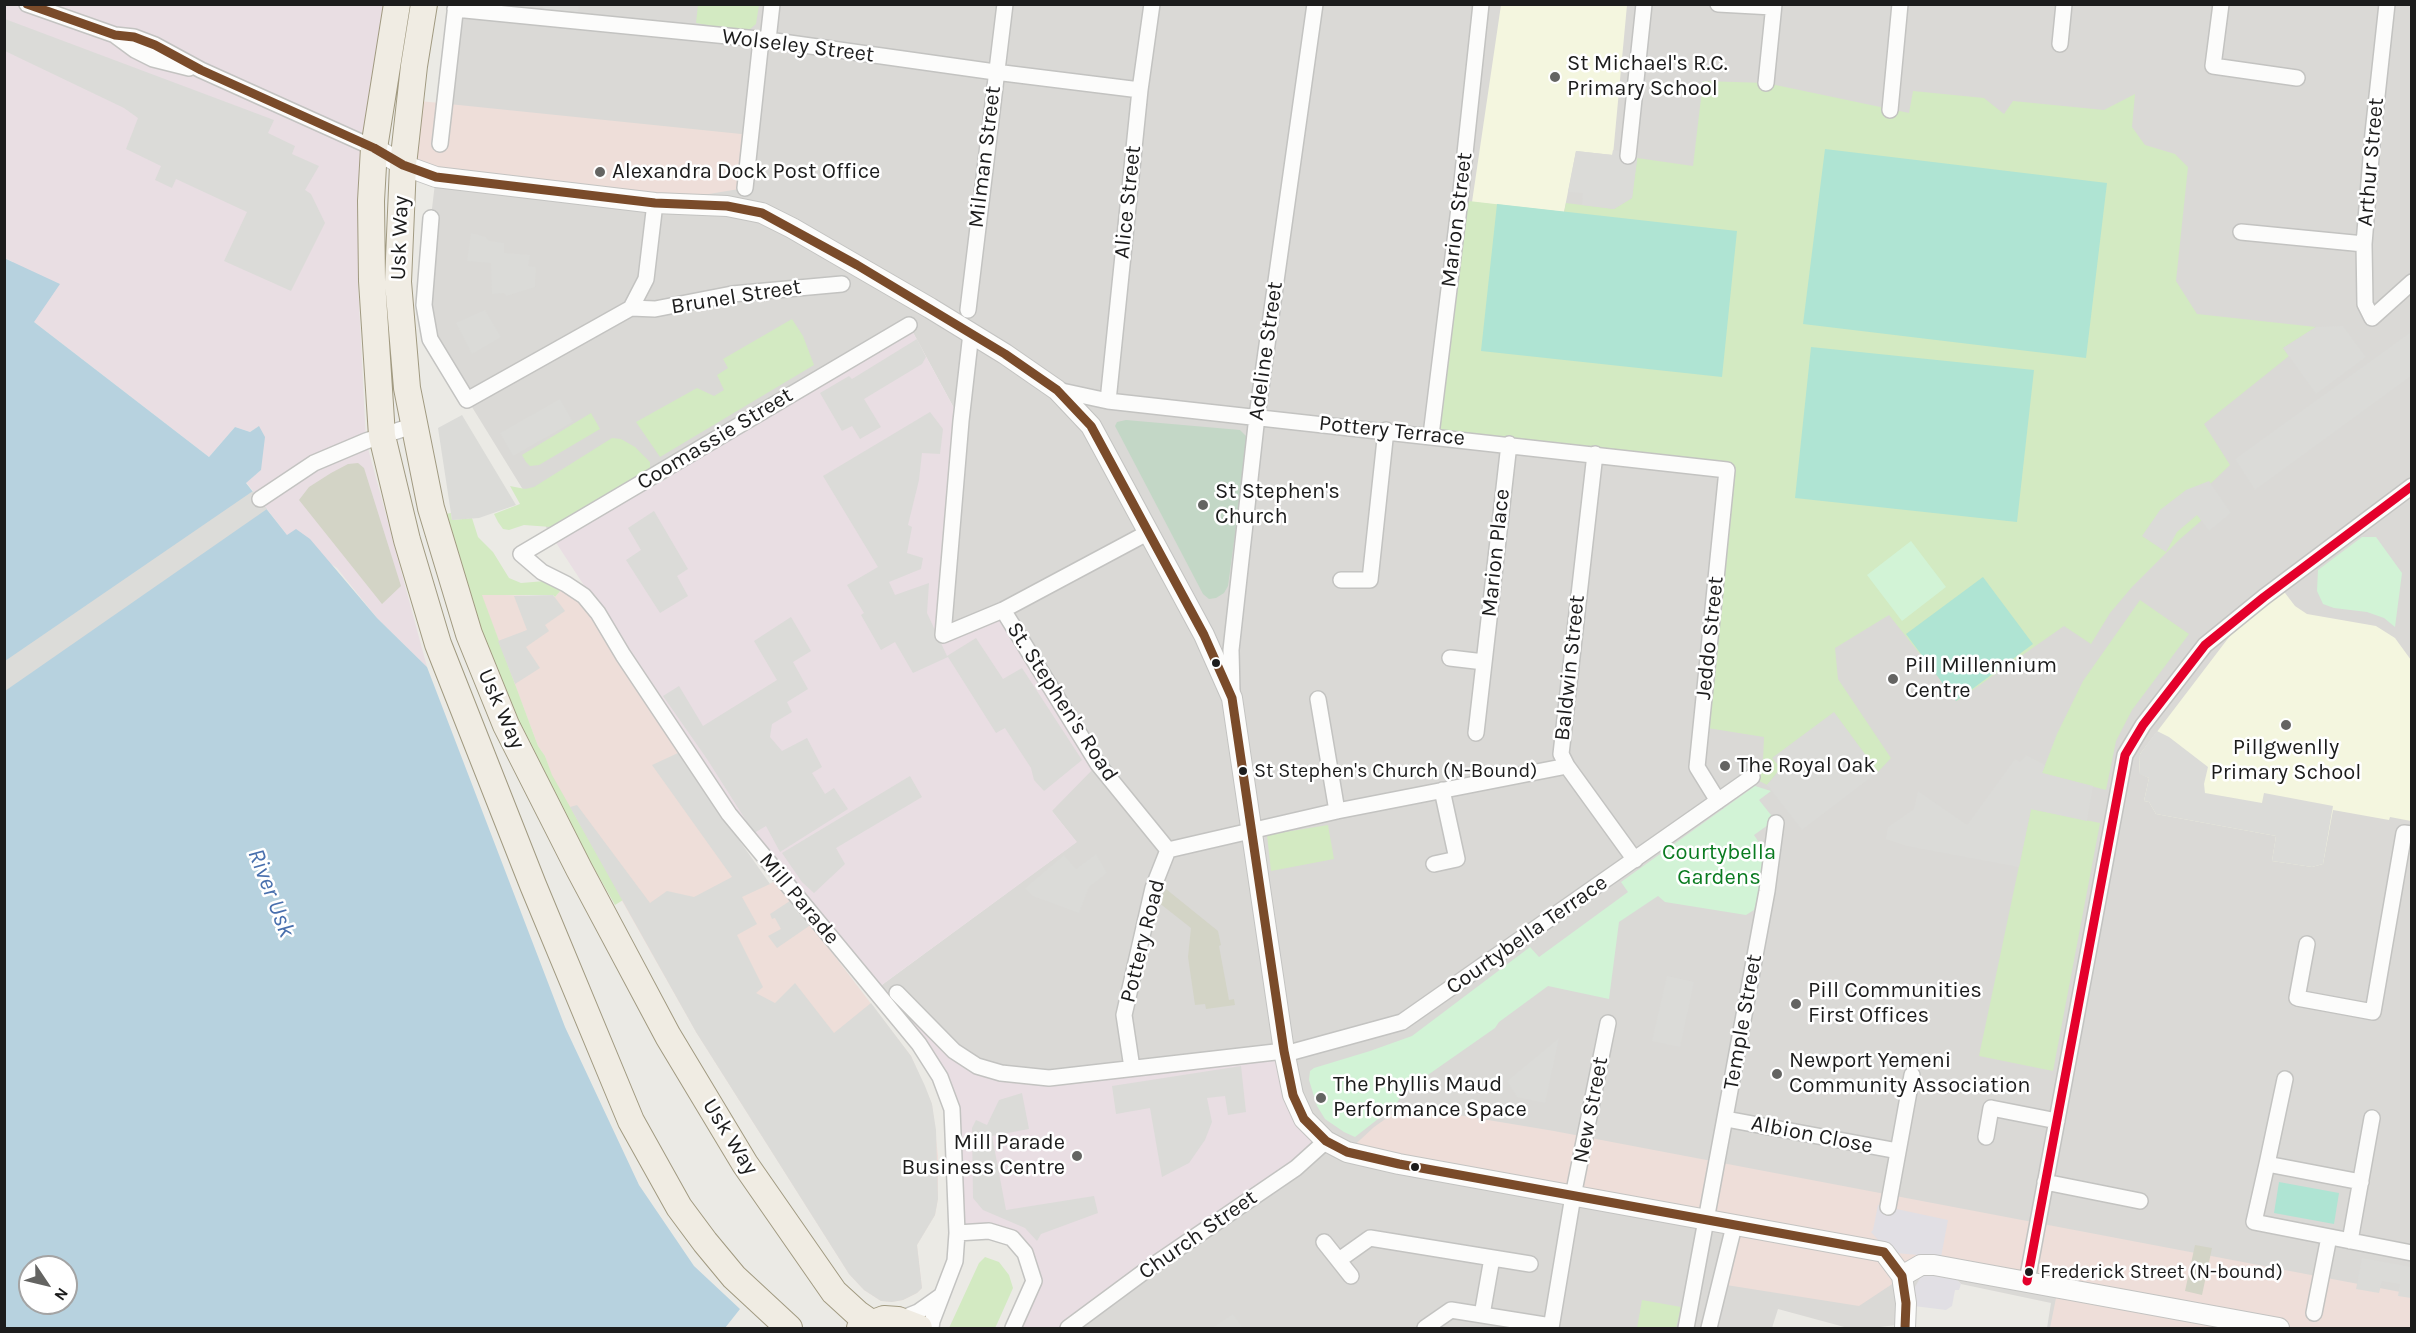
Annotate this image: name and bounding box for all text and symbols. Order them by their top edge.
street label: Wolseley Street [720,24,876,68]
place label: St Michael's R.C. Primary School [1567,51,1728,102]
marker: St Michael's R.C. Primary School [1548,70,1562,84]
street label: Milman Street [963,84,1007,230]
street label: Arthur Street [2352,97,2390,227]
street label: Alice Street [1109,144,1147,260]
street label: Marion Street [1436,151,1478,289]
place label: Alexandra Dock Post Office [612,159,880,185]
marker: Alexandra Dock Post Office [593,165,607,179]
street label: Usk Way [385,195,415,281]
street label: Brunel Street [669,274,803,320]
street label: Adeline Street [1243,280,1289,422]
street label: Coomassie Street [632,382,798,496]
street label: Pottery Terrace [1318,410,1466,452]
place label: St Stephen's Church [1215,479,1340,530]
street label: Marion Place [1476,488,1516,618]
marker: St Stephen's Church [1196,498,1210,512]
street label: Jeddo Street [1690,575,1730,701]
street label: Baldwin Street [1549,594,1591,742]
street label: St. Stephen's Road [1001,617,1123,787]
place label: Pill Millennium Centre [1905,653,2057,704]
unlabelled marker [1210,657,1222,669]
street label: Usk Way [472,665,530,753]
marker: Pill Millennium Centre [1886,672,1900,686]
marker: Pillgwenlly Primary School [2279,718,2293,732]
place label: Pillgwenlly Primary School [2211,735,2361,786]
place label: The Royal Oak [1737,753,1876,779]
place label: St Stephen's Church (N-Bound) [1254,759,1537,783]
marker: The Royal Oak [1718,759,1732,773]
marker: St Stephen's Church (N-Bound) [1237,765,1249,777]
park label: Courtybella Gardens [1662,840,1776,891]
water label: River Usk [241,845,301,941]
street label: Mill Parade [753,848,845,950]
street label: Courtybella Terrace [1441,870,1613,1000]
street label: Pottery Road [1115,877,1171,1005]
street label: Temple Street [1718,952,1768,1092]
place label: Pill Communities First Offices [1808,978,1982,1030]
marker: Pill Communities First Offices [1789,997,1803,1011]
place label: Newport Yemeni Community Association [1789,1048,2030,1100]
street label: New Street [1568,1055,1614,1165]
marker: Newport Yemeni Community Association [1770,1067,1784,1081]
place label: The Phyllis Maud Performance Space [1333,1072,1527,1124]
marker: The Phyllis Maud Performance Space [1314,1091,1328,1105]
street label: Usk Way [696,1094,764,1180]
street label: Albion Close [1749,1110,1875,1160]
place label: Mill Parade Business Centre [901,1130,1065,1182]
marker: Mill Parade Business Centre [1070,1149,1084,1163]
unlabelled marker [1409,1161,1421,1173]
street label: Church Street [1134,1185,1262,1285]
north arrow [18,1255,78,1315]
place label: Frederick Street (N-bound) [2040,1260,2283,1284]
marker: Frederick Street (N-bound) [2023,1266,2035,1278]
text: N [50,1284,73,1305]

